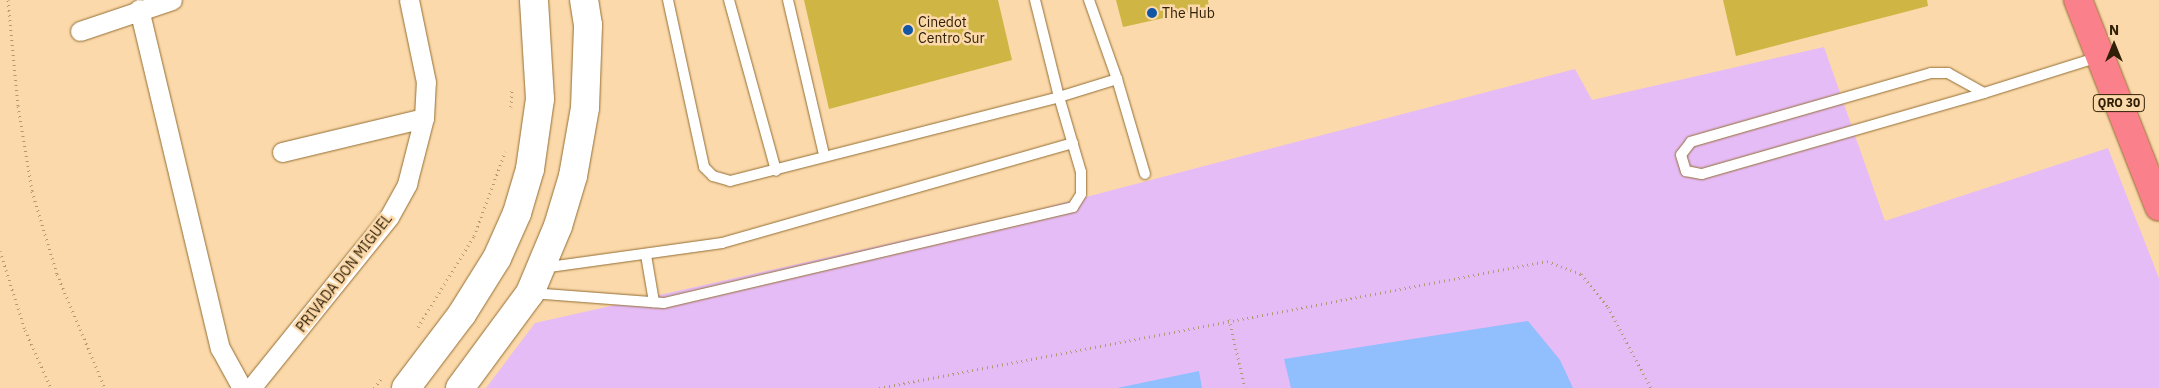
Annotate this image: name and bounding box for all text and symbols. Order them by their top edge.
place label: The Hub [1162,5,1215,21]
marker: The Hub [1146,7,1158,19]
place label: Cinedot Centro Sur [918,14,985,46]
north arrow [2089,20,2139,70]
text: N [2109,21,2119,39]
marker: Cinedot Centro Sur [902,24,914,36]
road number: QRO 30 [2093,94,2145,112]
street label: PRIVADA DON MIGUEL [293,211,395,335]

